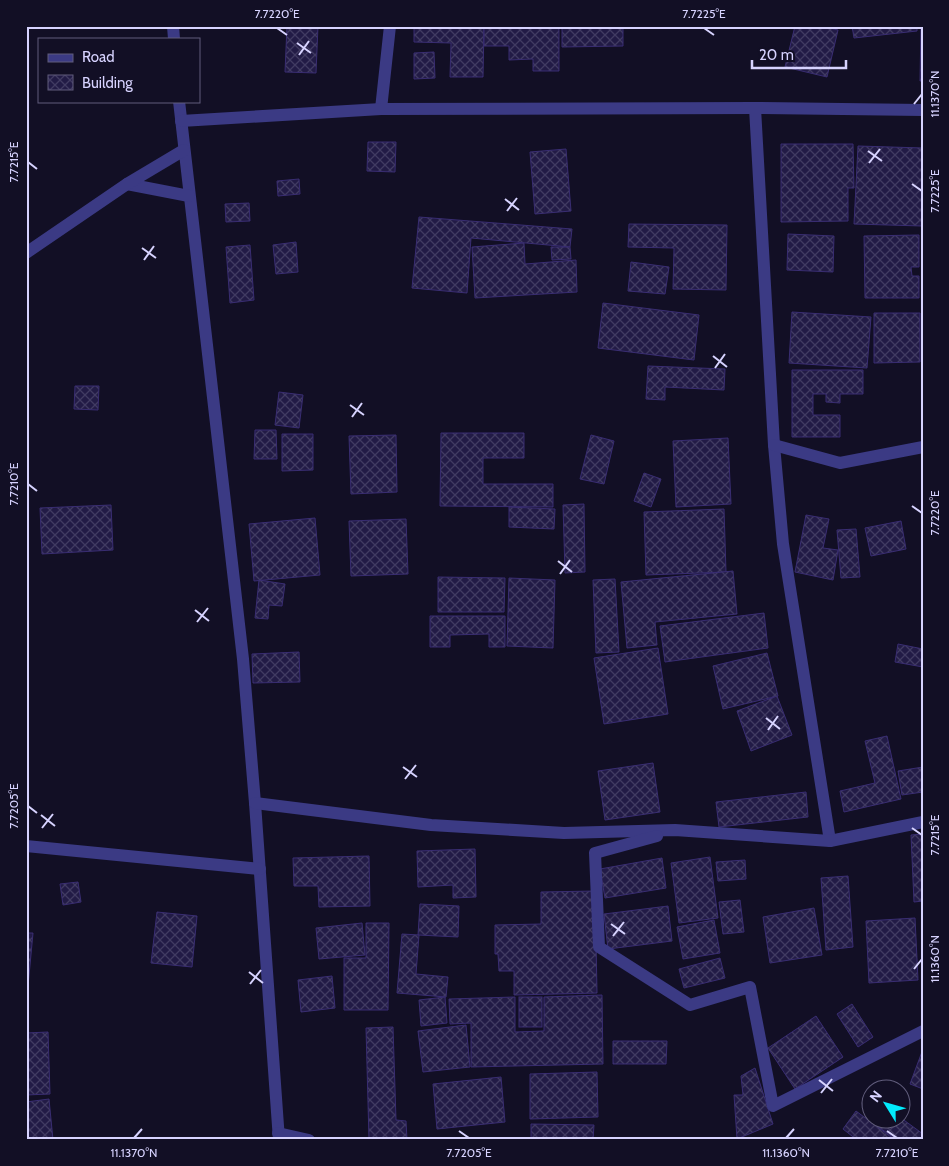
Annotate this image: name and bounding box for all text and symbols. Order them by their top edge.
text: 7.7220°E [254,6,300,21]
text: 7.7225°E [682,6,726,21]
legend [38,38,200,102]
scale bar [752,38,845,70]
text: 20 m [759,46,794,64]
text: Road [82,48,115,66]
text: 11.1370°N [927,71,942,117]
text: Building [82,74,133,92]
text: 7.7215°E [6,141,21,182]
text: 7.7225°E [927,169,942,213]
text: 7.7210°E [6,462,21,505]
text: 7.7220°E [927,490,942,536]
text: 7.7205°E [6,783,21,829]
text: 7.7215°E [927,814,942,855]
text: 11.1360°N [927,935,942,983]
north arrow [862,1078,912,1128]
text: N [865,1087,886,1106]
text: 11.1370°N [111,1145,157,1160]
text: 7.7205°E [446,1145,492,1160]
text: 11.1360°N [762,1145,810,1160]
text: 7.7210°E [876,1145,919,1160]

